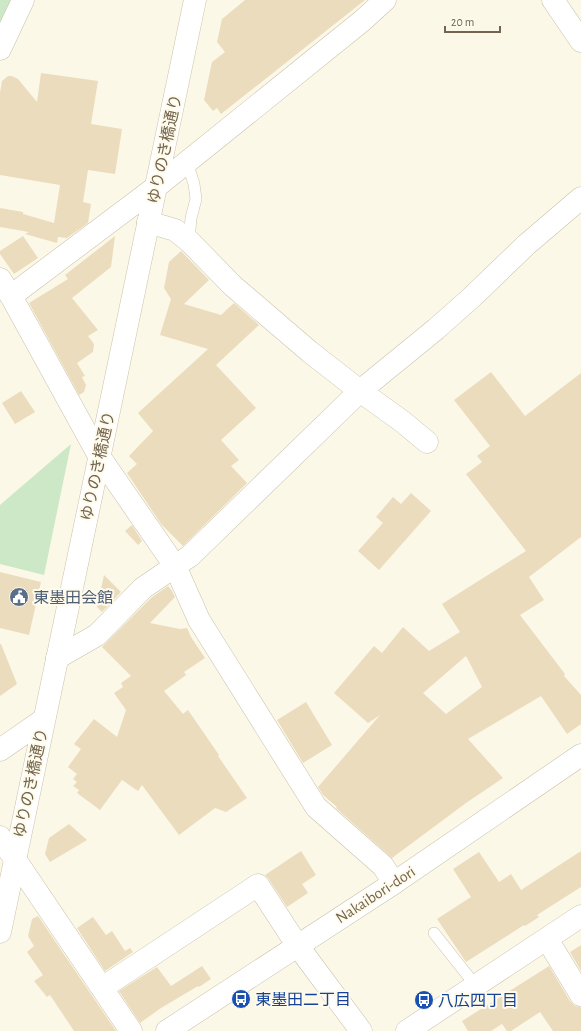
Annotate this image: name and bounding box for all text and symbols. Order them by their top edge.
scale bar [445,8,500,34]
text: 20 m [451,16,474,28]
street label: ゆりのき橋通り [145,93,184,205]
street label: ゆりのき橋通り [78,410,117,522]
public building icon: 東墨田会館 [8,586,30,608]
place label: 東墨田会館 [33,590,113,606]
street label: ゆりのき橋通り [11,727,50,839]
street label: Nakaibori-dori [333,863,418,926]
bus stop icon: 東墨田二丁目 [230,988,252,1010]
bus stop icon: 八広四丁目 [413,989,435,1011]
place label: 東墨田二丁目 [255,992,351,1008]
place label: 八広四丁目 [438,993,518,1009]

